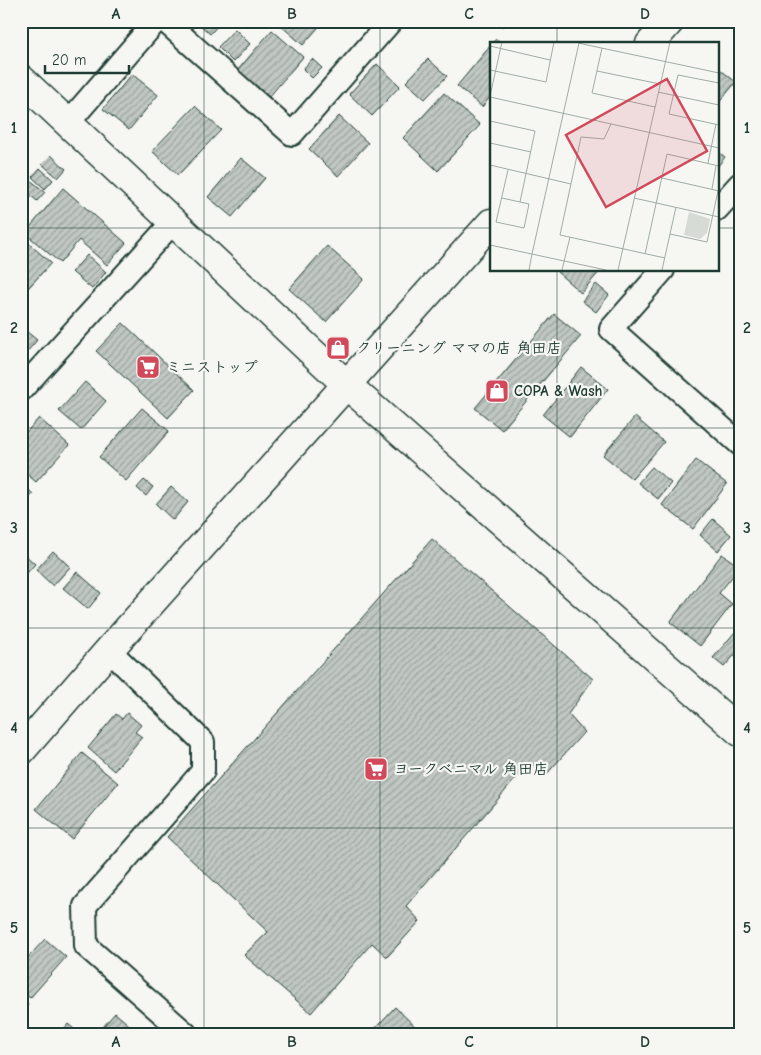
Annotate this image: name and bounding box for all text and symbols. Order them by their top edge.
text: A [112,5,121,23]
text: B [287,5,297,23]
text: C [464,5,474,23]
text: D [640,5,650,23]
scale bar [45,42,129,74]
inset map [490,42,718,271]
text: 20 m [52,51,86,69]
text: 1 [11,119,17,137]
text: 1 [744,119,750,137]
text: 2 [10,319,18,337]
text: 2 [743,319,751,337]
shop icon: クリーニング ママの店 角田店 [325,335,351,361]
place label: クリーニング ママの店 角田店 [356,339,562,357]
supermarket icon: ミニストップ [135,354,161,380]
place label: ミニストップ [166,358,258,376]
shop icon: COPA & Wash [484,378,510,404]
place label: COPA & Wash [514,382,603,400]
text: 3 [10,519,18,537]
text: 3 [743,519,751,537]
text: 4 [10,719,18,737]
text: 4 [743,719,751,737]
supermarket icon: ヨークベニマル 角田店 [363,756,389,782]
place label: ヨークベニマル 角田店 [394,760,548,778]
text: 5 [10,919,18,937]
text: 5 [743,919,751,937]
text: A [112,1033,121,1051]
text: B [287,1033,297,1051]
text: C [464,1033,474,1051]
text: D [640,1033,650,1051]

